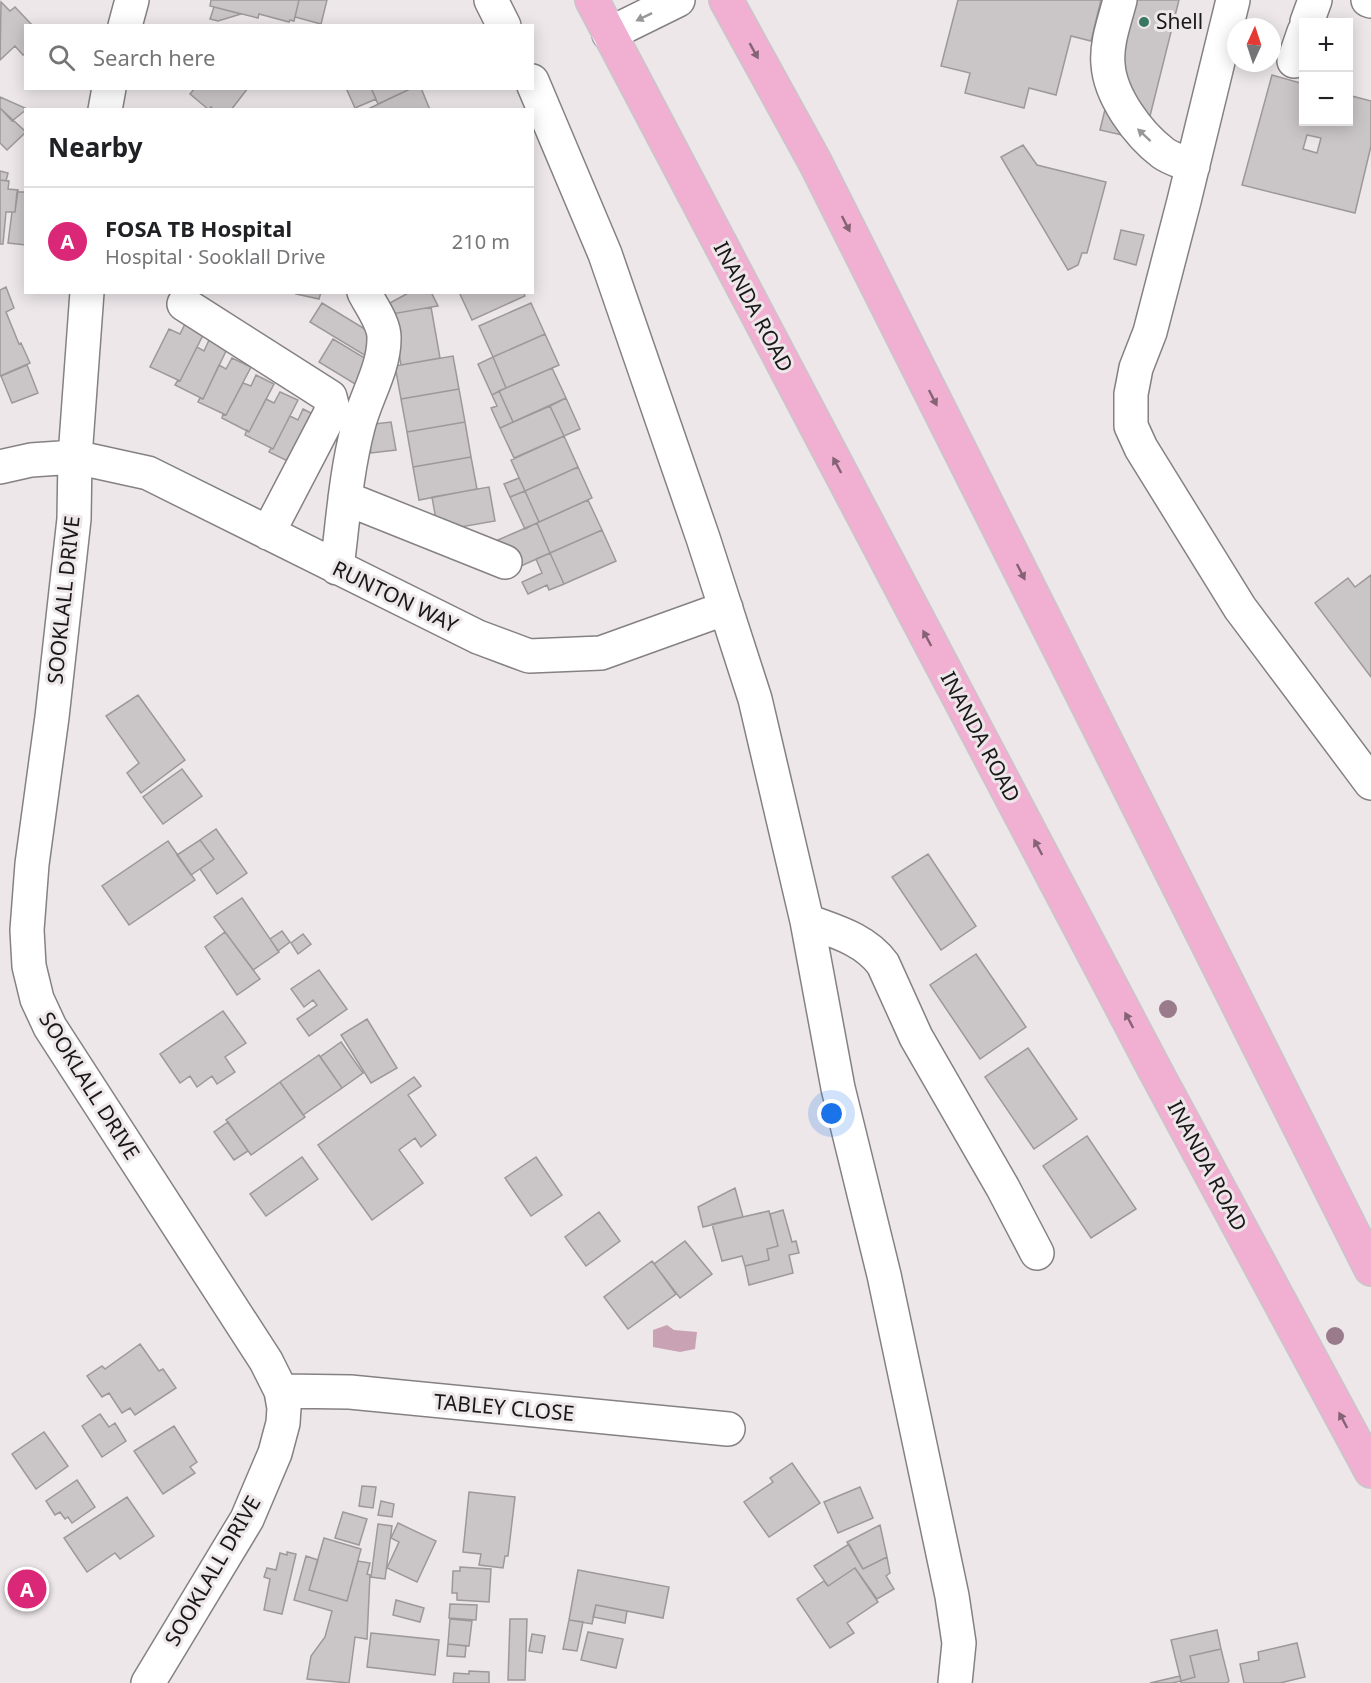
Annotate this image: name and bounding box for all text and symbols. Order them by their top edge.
place label: Shell [1156,7,1203,35]
one-way arrow [635,12,652,22]
marker: Shell [1137,15,1151,29]
north arrow [1227,18,1281,72]
map controls [1299,18,1353,126]
button: + [1299,18,1353,72]
search box [24,24,534,90]
icon: search [45,41,78,74]
text: Search here [93,42,215,72]
one-way arrow [749,43,759,60]
button: − [1299,72,1353,126]
text: Nearby [48,129,143,165]
one-way arrow [1137,129,1152,142]
text: FOSA TB Hospital [105,213,292,243]
one-way arrow [841,215,850,232]
text: A [61,228,74,255]
text: 210 m [452,228,510,255]
street label: INANDA ROAD [708,236,800,377]
text: Hospital · Sooklall Drive [105,243,326,270]
one-way arrow [928,390,938,407]
one-way arrow [832,457,841,474]
street label: SOOKLALL DRIVE [40,514,86,685]
street label: RUNTON WAY [328,554,463,639]
one-way arrow [1016,564,1025,581]
one-way arrow [923,629,933,647]
street label: INANDA ROAD [935,666,1027,807]
one-way arrow [1033,839,1043,856]
street label: SOOKLALL DRIVE [33,1006,147,1165]
one-way arrow [1124,1011,1134,1028]
street label: INANDA ROAD [1162,1095,1254,1236]
your location [817,1099,846,1128]
street label: TABLEY CLOSE [433,1387,575,1427]
one-way arrow [1338,1411,1348,1428]
street label: SOOKLALL DRIVE [158,1490,267,1651]
pin: A [8,1566,46,1612]

